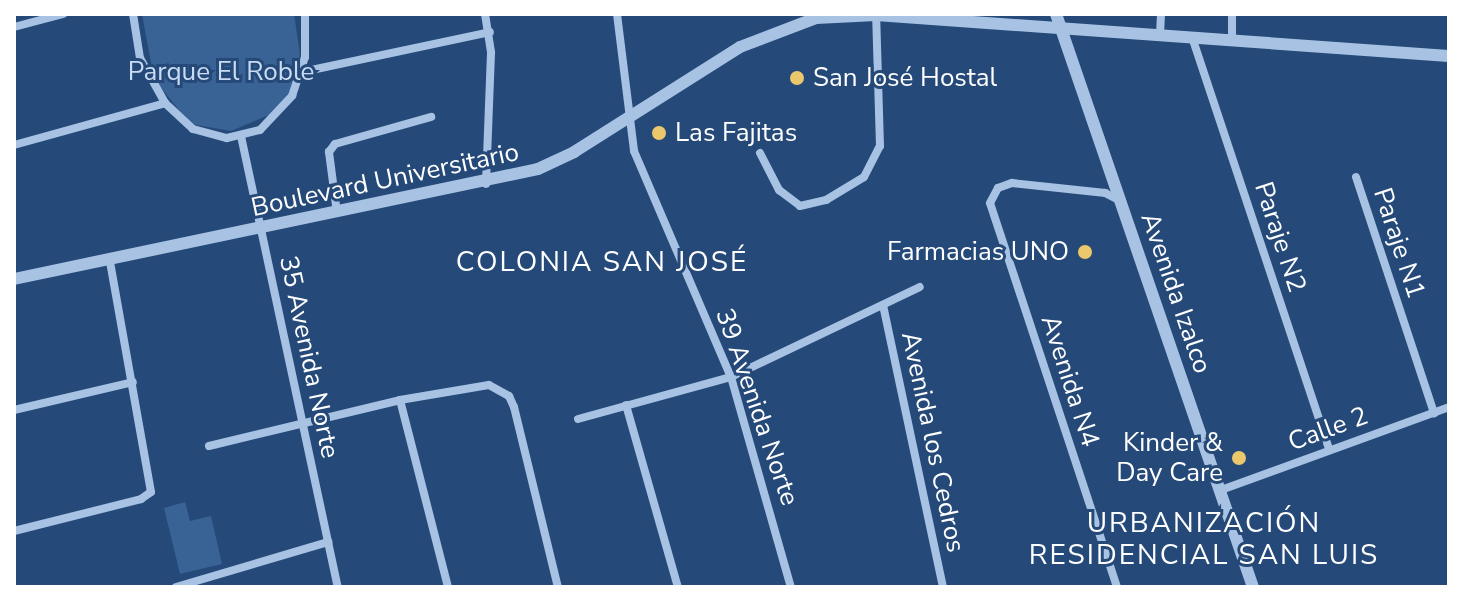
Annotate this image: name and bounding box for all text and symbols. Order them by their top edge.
park label: Parque El Roble [128,56,314,88]
place label: San José Hostal [813,62,997,94]
marker: San José Hostal [788,69,806,87]
place label: Las Fajitas [675,117,797,149]
marker: Las Fajitas [650,124,668,142]
street label: Boulevard Universitario [248,136,522,224]
street label: Paraje N2 [1248,178,1312,296]
street label: Paraje N1 [1367,184,1431,302]
street label: Avenida Izalco [1134,209,1218,377]
place label: Farmacias UNO [887,236,1069,268]
marker: Farmacias UNO [1076,243,1094,261]
district label: COLONIA SAN JOSÉ [456,245,748,279]
street label: 35 Avenida Norte [272,253,346,461]
street label: 39 Avenida Norte [709,304,805,510]
street label: Avenida N4 [1034,311,1106,451]
street label: Avenida los Cedros [894,329,972,555]
street label: Calle 2 [1284,400,1372,458]
place label: Kinder & Day Care [1116,427,1223,488]
marker: Kinder & Day Care [1230,449,1248,467]
district label: URBANIZACIÓN RESIDENCIAL SAN LUIS [1029,506,1379,572]

